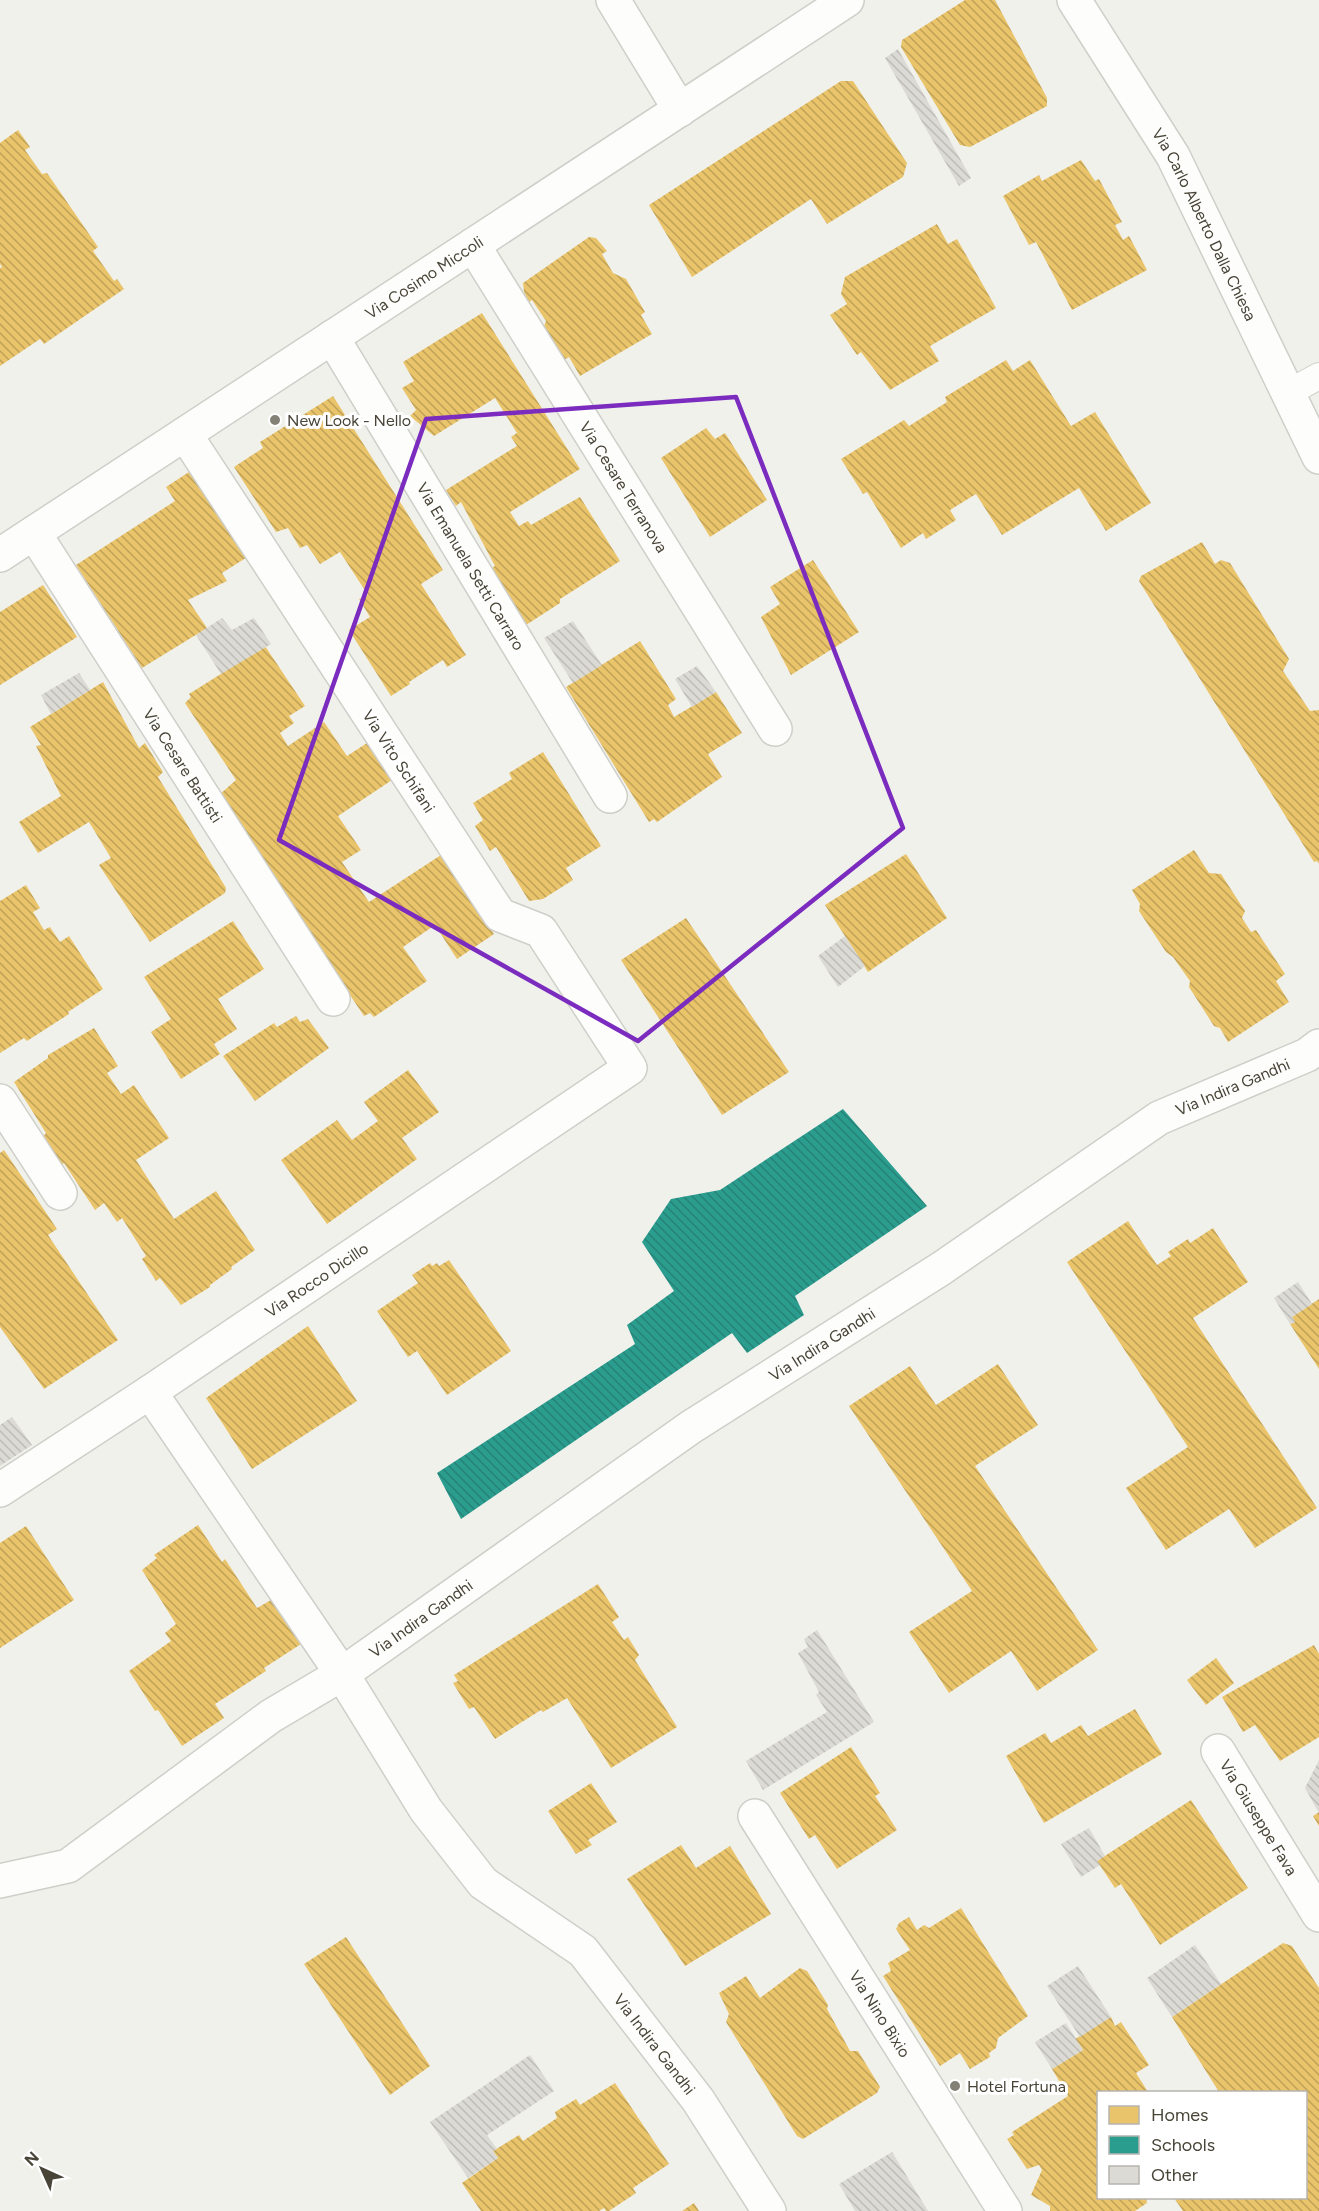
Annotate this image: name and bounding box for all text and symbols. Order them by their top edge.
street label: Via Carlo Alberto Dalla Chiesa [1148,125,1260,324]
street label: Via Cosimo Miccoli [362,232,487,323]
place label: New Look - Nello [287,411,411,430]
marker: New Look - Nello [268,413,282,427]
street label: Via Cesare Terranova [575,418,671,556]
street label: Via Emanuela Setti Carraro [412,479,528,654]
street label: Via Cesare Battisti [139,705,226,826]
street label: Via Vito Schifani [358,706,439,816]
street label: Via Indira Gandhi [1173,1054,1293,1120]
street label: Via Rocco Dicillo [262,1239,372,1322]
street label: Via Indira Gandhi [765,1304,879,1385]
street label: Via Indira Gandhi [366,1576,476,1662]
street label: Via Giuseppe Fava [1216,1756,1301,1879]
street label: Via Nino Bixio [845,1967,914,2061]
street label: Via Indira Gandhi [610,1990,699,2098]
place label: Hotel Fortuna [967,2077,1066,2096]
marker: Hotel Fortuna [948,2079,962,2093]
legend [1097,2091,1307,2199]
text: Homes [1151,2104,1209,2126]
text: Schools [1151,2134,1215,2156]
north arrow [12,2139,72,2199]
text: N [21,2148,43,2170]
text: Other [1151,2164,1198,2186]

